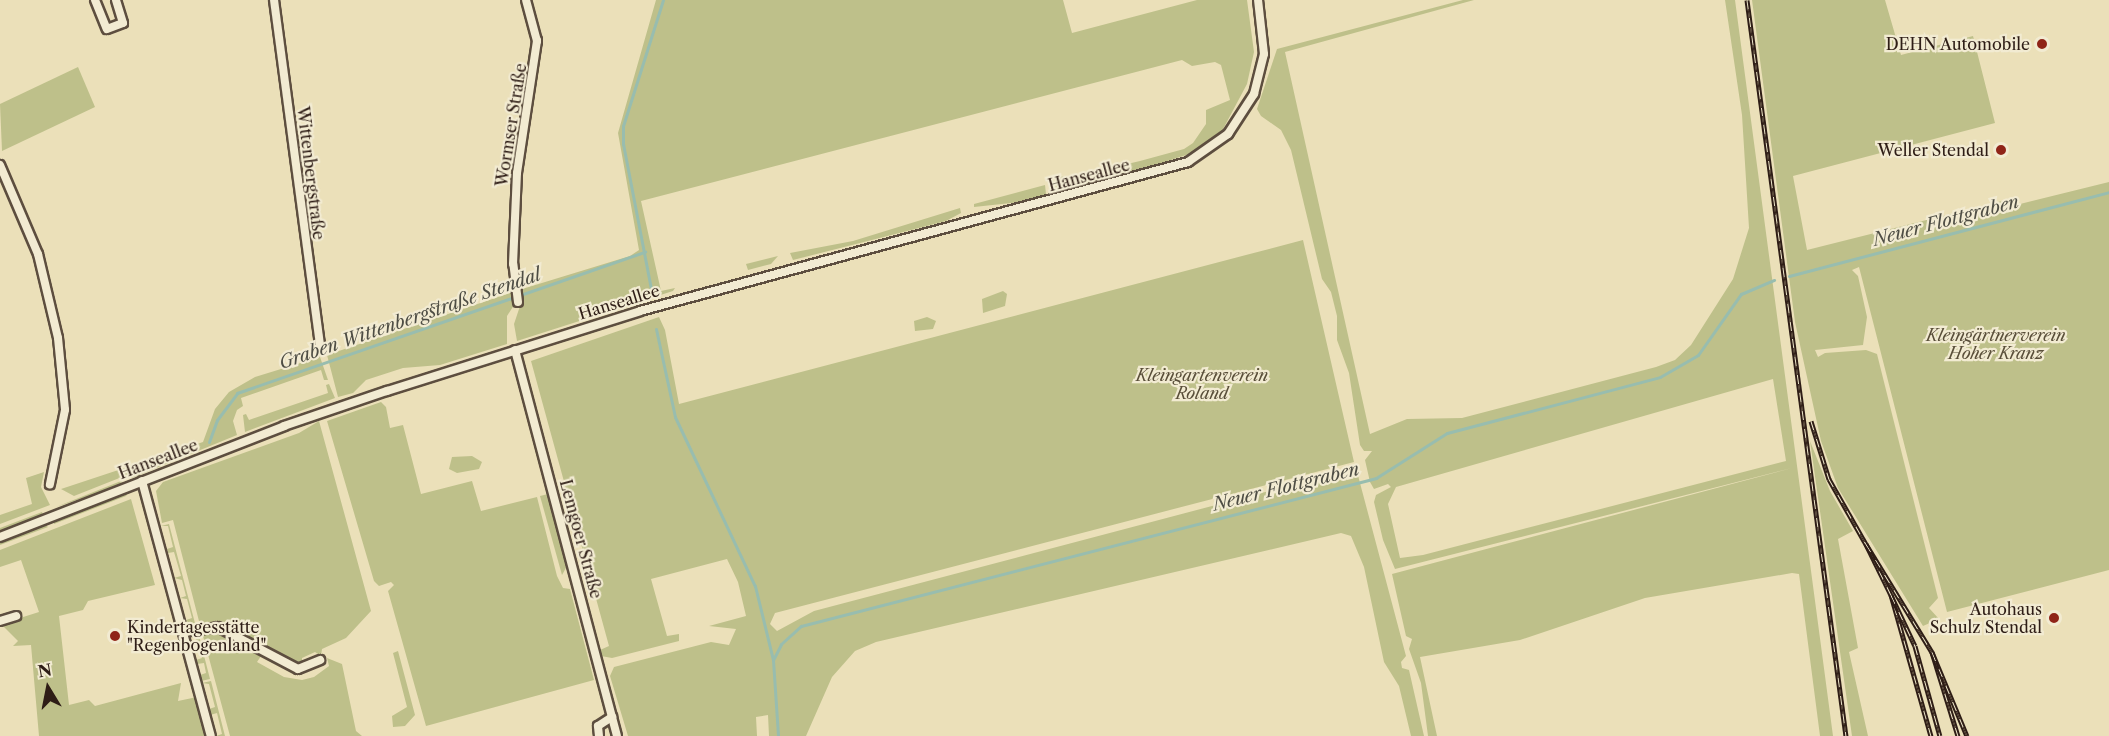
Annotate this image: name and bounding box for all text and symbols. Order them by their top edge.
place label: DEHN Automobile [1885,34,2030,54]
marker: DEHN Automobile [2035,37,2049,51]
street label: Wormser Straße [492,62,530,188]
street label: Wittenbergstraße [293,105,329,241]
place label: Weller Stendal [1877,140,1989,160]
marker: Weller Stendal [1994,143,2008,157]
street label: Hanseallee [1046,155,1132,195]
water label: Neuer Flottgraben [1871,191,2021,251]
water label: Graben Wittenbergstraße Stendal [276,264,544,374]
street label: Hanseallee [576,281,662,323]
park label: Kleingärtnerverein Hoher Kranz [1926,325,2066,363]
park label: Kleingartenverein Roland [1136,365,1268,403]
street label: Hanseallee [115,435,201,483]
water label: Neuer Flottgraben [1210,458,1362,516]
street label: Lemgoer Straße [556,477,606,601]
place label: Autohaus Schulz Stendal [1930,599,2042,637]
marker: Autohaus Schulz Stendal [2047,611,2061,625]
place label: Kindertagesstätte "Regenbogenland" [127,617,266,655]
marker: Kindertagesstätte "Regenbogenland" [108,629,122,643]
north arrow [18,658,78,718]
text: N [36,659,53,681]

